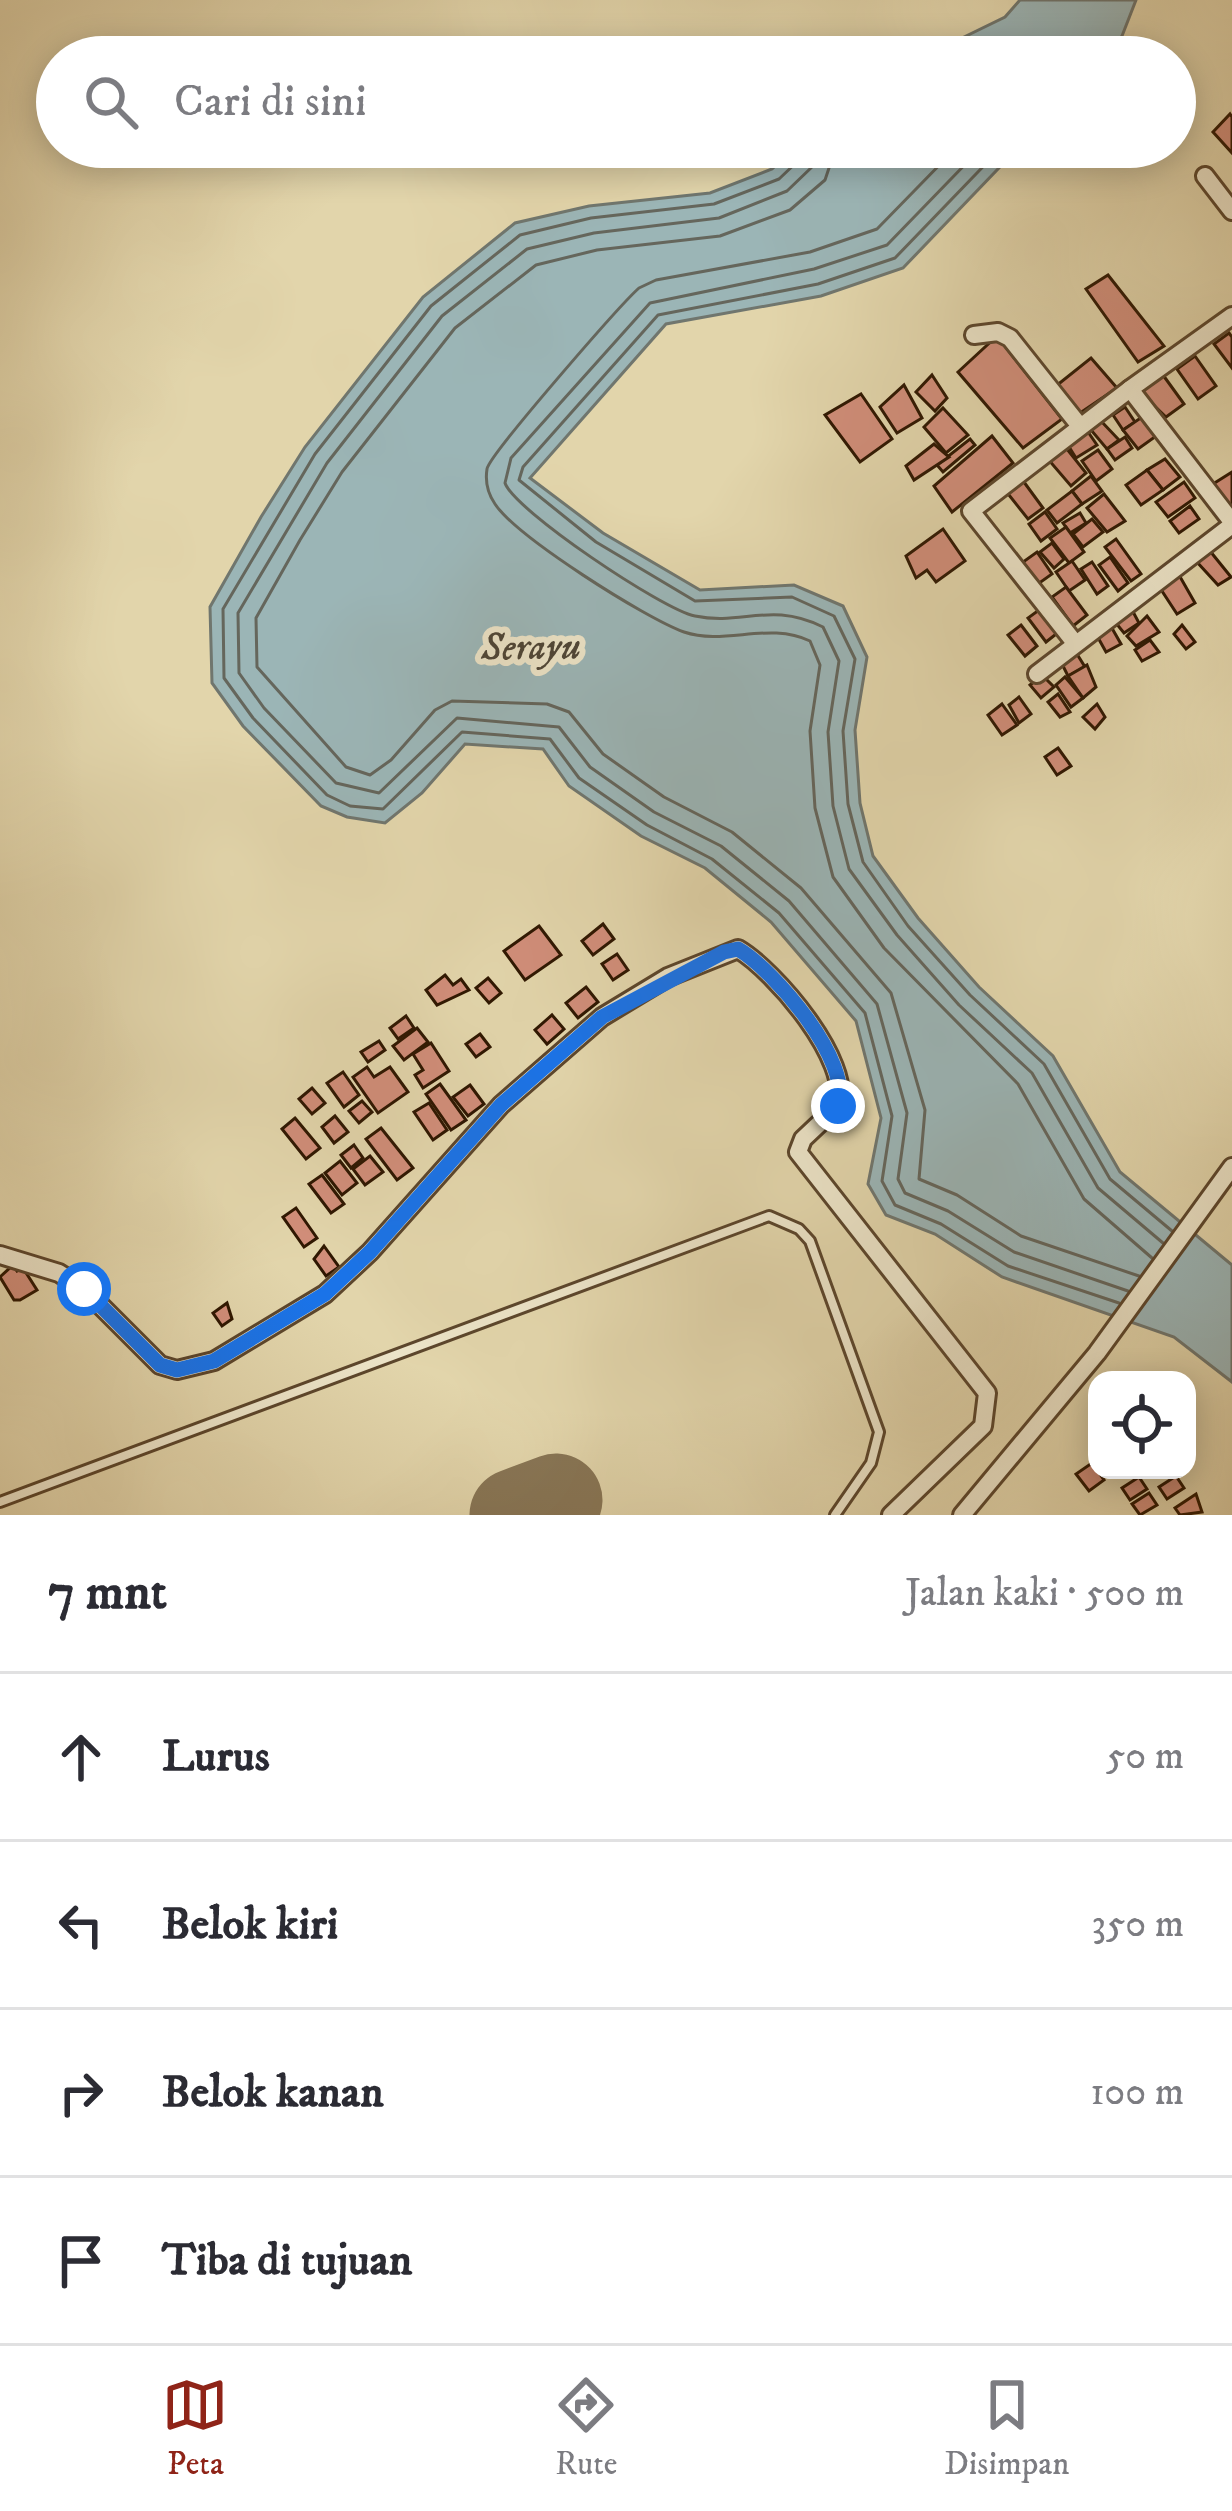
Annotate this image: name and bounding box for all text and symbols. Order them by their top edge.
search box [36,36,1196,168]
icon: search [78,69,144,135]
text: Cari di sini [174,74,366,130]
water label: Serayu [480,622,582,673]
route end [811,1079,865,1133]
route start [57,1262,111,1316]
map controls [1088,1371,1196,1479]
button: locate [1088,1371,1196,1479]
text: 7 mnt [48,1561,167,1625]
text: Jalan kaki · 500 m [905,1569,1184,1618]
icon: ahead [48,1724,114,1790]
text: Lurus [162,1729,270,1785]
text: 50 m [1106,1732,1184,1781]
icon: left [48,1892,114,1958]
text: Belok kiri [162,1897,338,1953]
text: 350 m [1091,1900,1184,1949]
icon: right [48,2060,114,2126]
text: Belok kanan [162,2065,384,2121]
text: 100 m [1090,2068,1184,2117]
icon: arrive [48,2228,114,2294]
text: Tiba di tujuan [162,2233,412,2289]
tab: Peta [162,2372,228,2485]
tab: Rute [553,2372,619,2485]
tab: Disimpan [944,2372,1070,2485]

